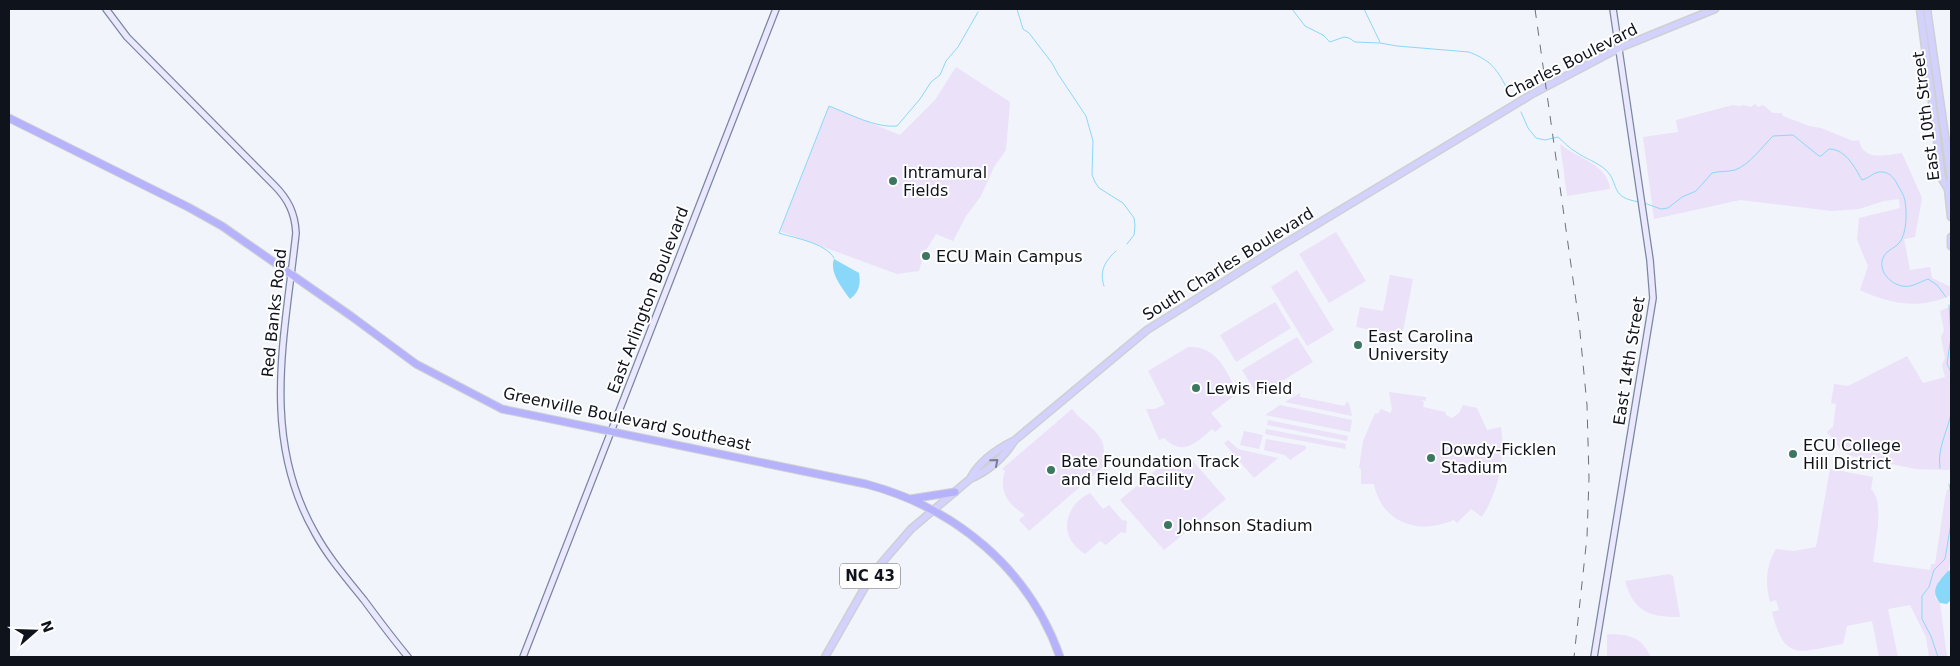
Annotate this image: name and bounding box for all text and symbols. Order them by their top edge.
street label: Charles Boulevard [1501,19,1641,103]
street label: East 10th Street [1909,50,1943,182]
place label: Intramural Fields [903,163,987,200]
marker: Intramural Fields [887,175,899,187]
street label: East Arlington Boulevard [604,204,692,396]
street label: South Charles Boulevard [1139,204,1317,324]
place label: ECU Main Campus [936,247,1083,266]
street label: Red Banks Road [258,248,290,378]
marker: ECU Main Campus [920,250,932,262]
street label: East 14th Street [1609,295,1649,427]
place label: East Carolina University [1368,327,1473,364]
marker: East Carolina University [1352,339,1364,351]
place label: Lewis Field [1206,379,1292,398]
marker: Lewis Field [1190,382,1202,394]
street label: Greenville Boulevard Southeast [501,383,753,455]
place label: ECU College Hill District [1803,436,1901,473]
place label: Dowdy-Ficklen Stadium [1441,440,1556,477]
marker: ECU College Hill District [1787,448,1799,460]
place label: Bate Foundation Track and Field Facility [1061,452,1240,489]
marker: Dowdy-Ficklen Stadium [1425,452,1437,464]
one-way arrow [989,460,998,468]
marker: Bate Foundation Track and Field Facility [1045,464,1057,476]
place label: Johnson Stadium [1177,516,1313,535]
marker: Johnson Stadium [1162,519,1174,531]
road number: NC 43 [840,564,900,588]
north arrow [10,606,60,656]
text: N [38,618,57,635]

